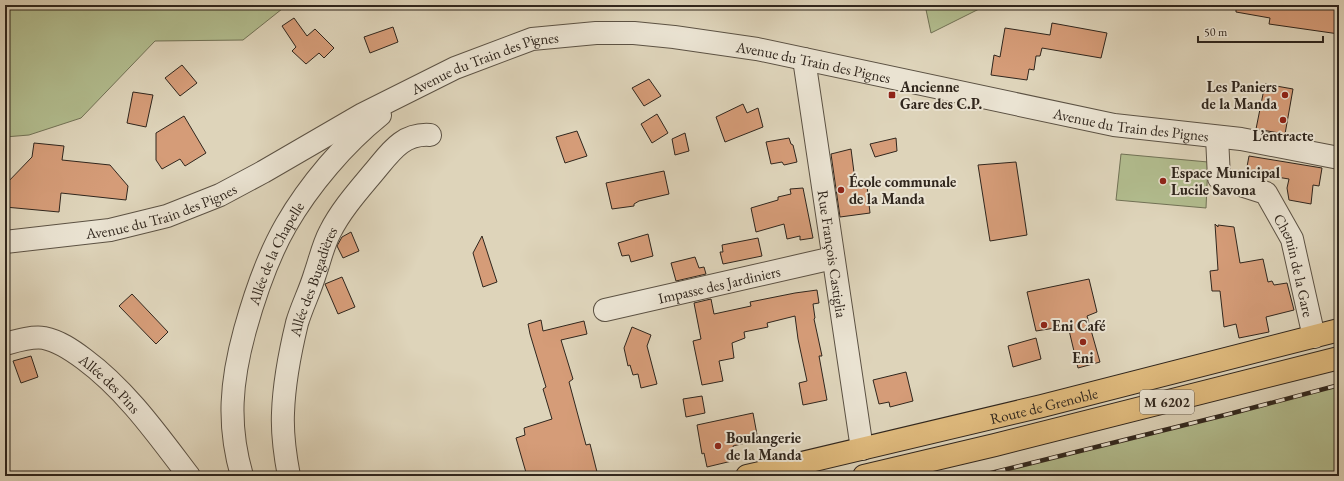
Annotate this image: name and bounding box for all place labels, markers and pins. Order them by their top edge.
place label: Ancienne Gare des C.P. [899,77,982,113]
place label: Les Paniers de la Manda [1201,77,1277,113]
marker: Ancienne Gare des C.P. [887,90,897,100]
marker: Les Paniers de la Manda [1280,90,1290,100]
marker: L’entracte [1278,115,1288,125]
place label: L’entracte [1252,126,1314,145]
place label: Espace Municipal Lucile Savona [1171,163,1281,199]
place label: École communale de la Manda [849,172,956,208]
marker: Espace Municipal Lucile Savona [1158,176,1168,186]
marker: École communale de la Manda [836,185,846,195]
place label: Eni Café [1052,316,1105,335]
marker: Eni Café [1039,320,1049,330]
marker: Eni [1078,337,1088,347]
place label: Eni [1072,348,1094,367]
place label: Boulangerie de la Manda [726,428,802,464]
marker: Boulangerie de la Manda [713,441,723,451]

